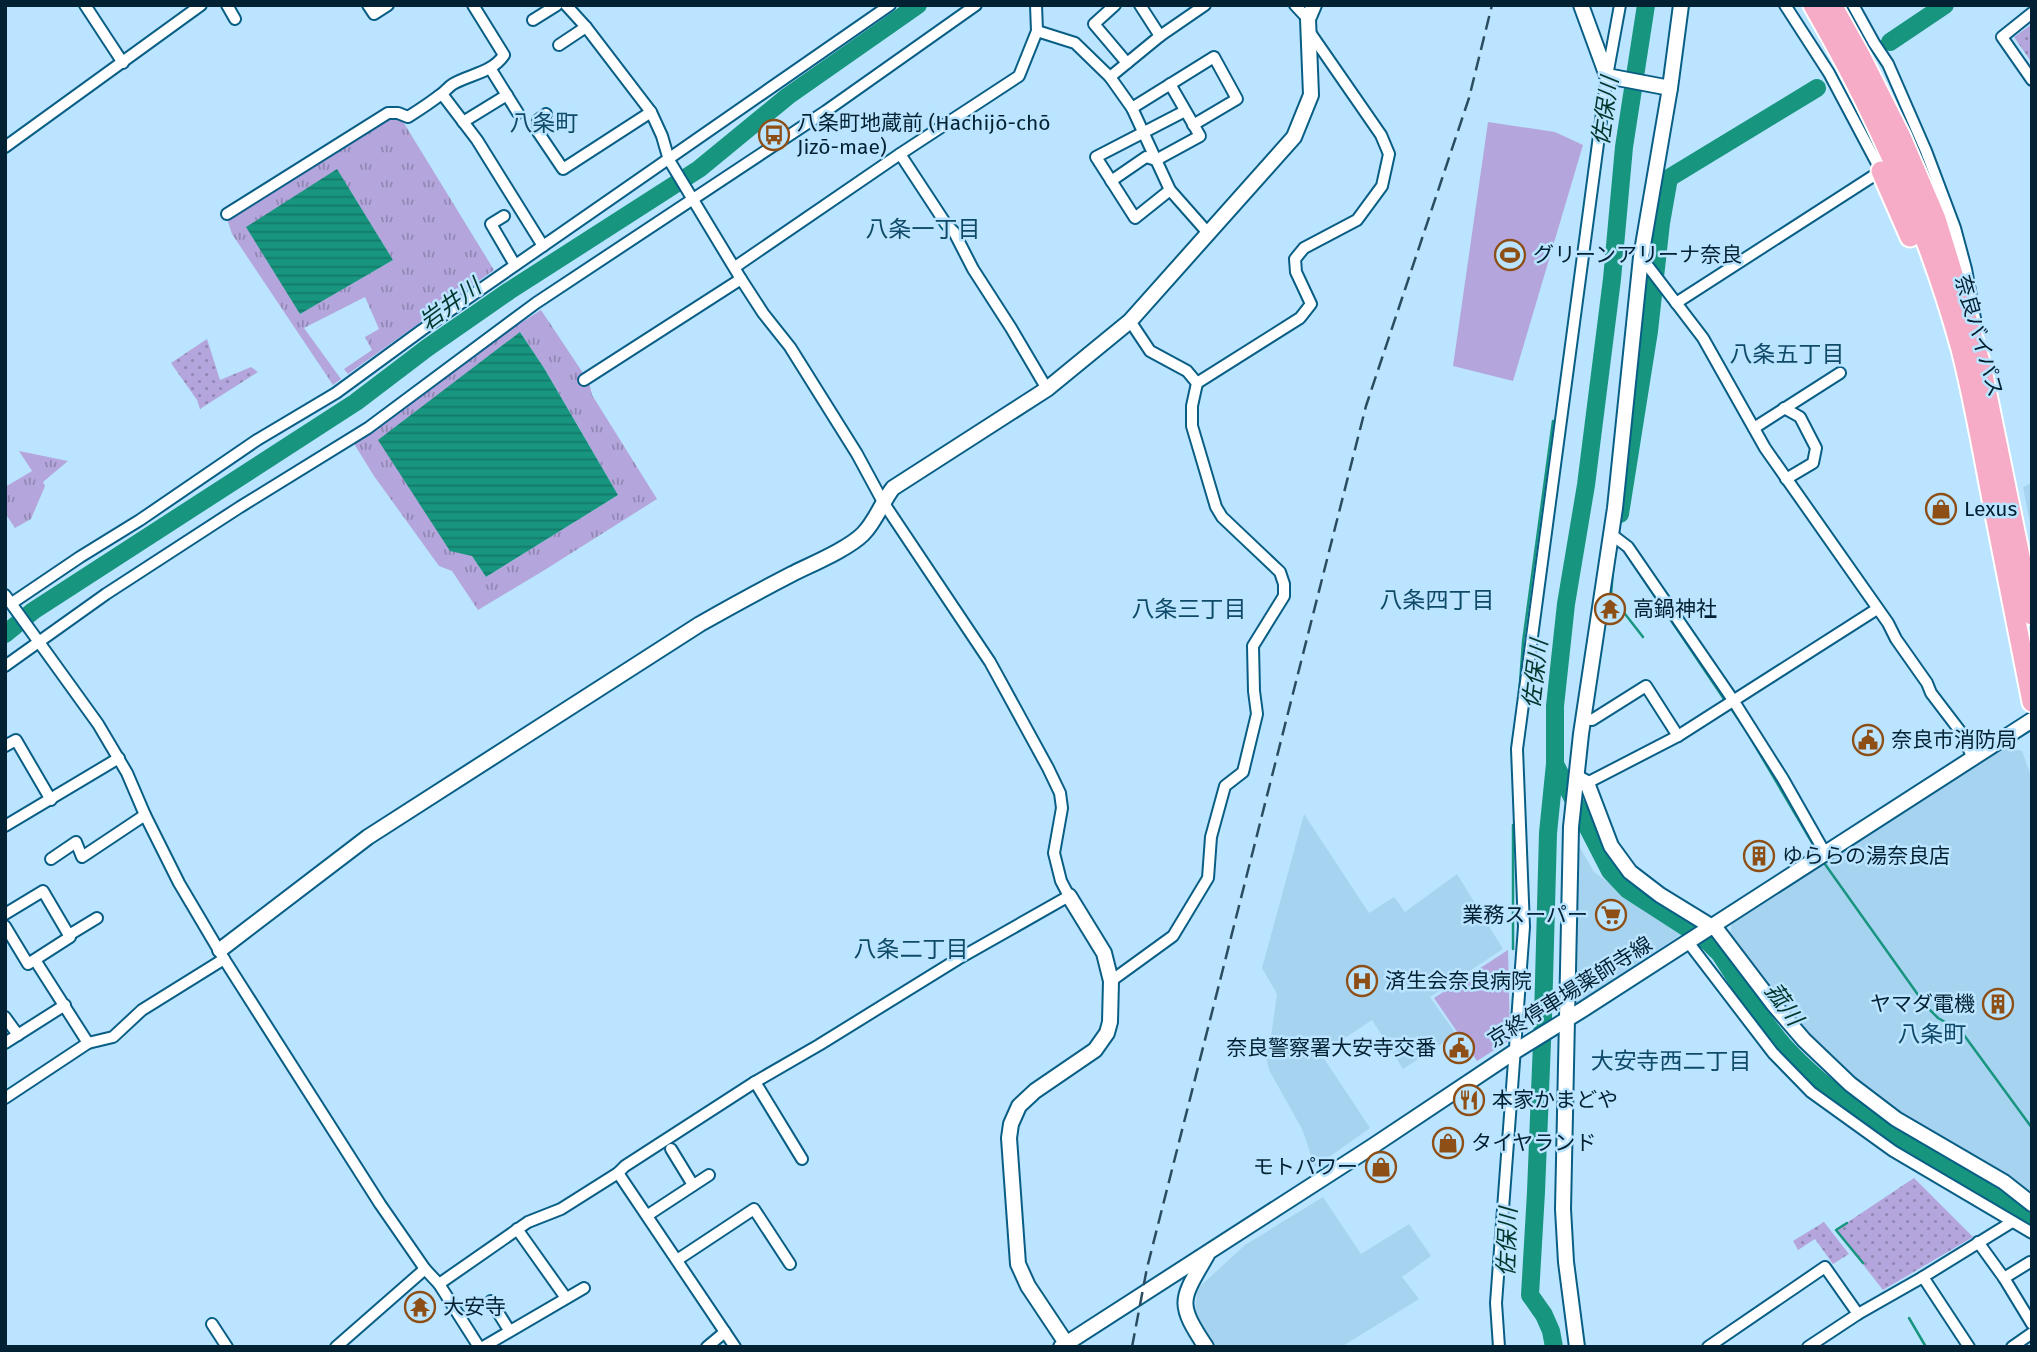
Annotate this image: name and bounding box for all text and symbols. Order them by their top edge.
water label: 佐保川 [1586,72,1624,147]
district label: 八条町 [510,109,579,137]
place label: 八条町地蔵前 (Hachijō-chō Jizō-mae) [797,110,1051,160]
bus stop icon: 八条町地蔵前 (Hachijō-chō Jizō-mae) [757,118,791,152]
district label: 八条一丁目 [866,215,981,243]
sports icon: グリーンアリーナ奈良 [1493,238,1527,272]
place label: グリーンアリーナ奈良 [1533,242,1742,268]
water label: 岩井川 [414,271,489,336]
street label: 奈良バイパス [1949,272,2009,400]
district label: 八条五丁目 [1730,340,1845,368]
shop icon: Lexus [1924,492,1958,526]
place label: Lexus [1964,496,2017,522]
district label: 八条四丁目 [1380,586,1495,614]
temple icon: 高鍋神社 [1593,592,1627,626]
district label: 八条三丁目 [1132,595,1247,623]
place label: 高鍋神社 [1633,596,1717,622]
water label: 佐保川 [1517,635,1553,710]
public building icon: 奈良市消防局 [1851,723,1885,757]
place label: 奈良市消防局 [1891,727,2017,753]
building icon: ゆららの湯奈良店 [1742,839,1776,873]
place label: ゆららの湯奈良店 [1782,843,1950,869]
supermarket icon: 業務スーパー [1594,898,1628,932]
place label: 業務スーパー [1462,902,1588,928]
street label: 京終停車場薬師寺線 [1483,931,1657,1053]
district label: 八条二丁目 [854,935,969,963]
hospital icon: 済生会奈良病院 [1345,964,1379,998]
place label: 済生会奈良病院 [1385,968,1532,994]
water label: 菰川 [1759,977,1811,1033]
building icon: ヤマダ電機 [1981,987,2015,1021]
place label: ヤマダ電機 [1870,991,1975,1017]
district label: 八条町 [1898,1020,1967,1048]
public building icon: 奈良警察署大安寺交番 [1442,1031,1476,1065]
place label: 奈良警察署大安寺交番 [1226,1035,1436,1061]
district label: 大安寺西二丁目 [1591,1047,1752,1075]
restaurant icon: 本家かまどや [1452,1083,1486,1117]
place label: 本家かまどや [1492,1087,1618,1113]
shop icon: タイヤランド [1431,1126,1465,1160]
place label: タイヤランド [1471,1130,1596,1156]
shop icon: モトパワー [1364,1150,1398,1184]
place label: モトパワー [1253,1154,1358,1180]
water label: 佐保川 [1492,1204,1522,1277]
temple icon: 大安寺 [403,1290,437,1324]
place label: 大安寺 [443,1294,506,1320]

